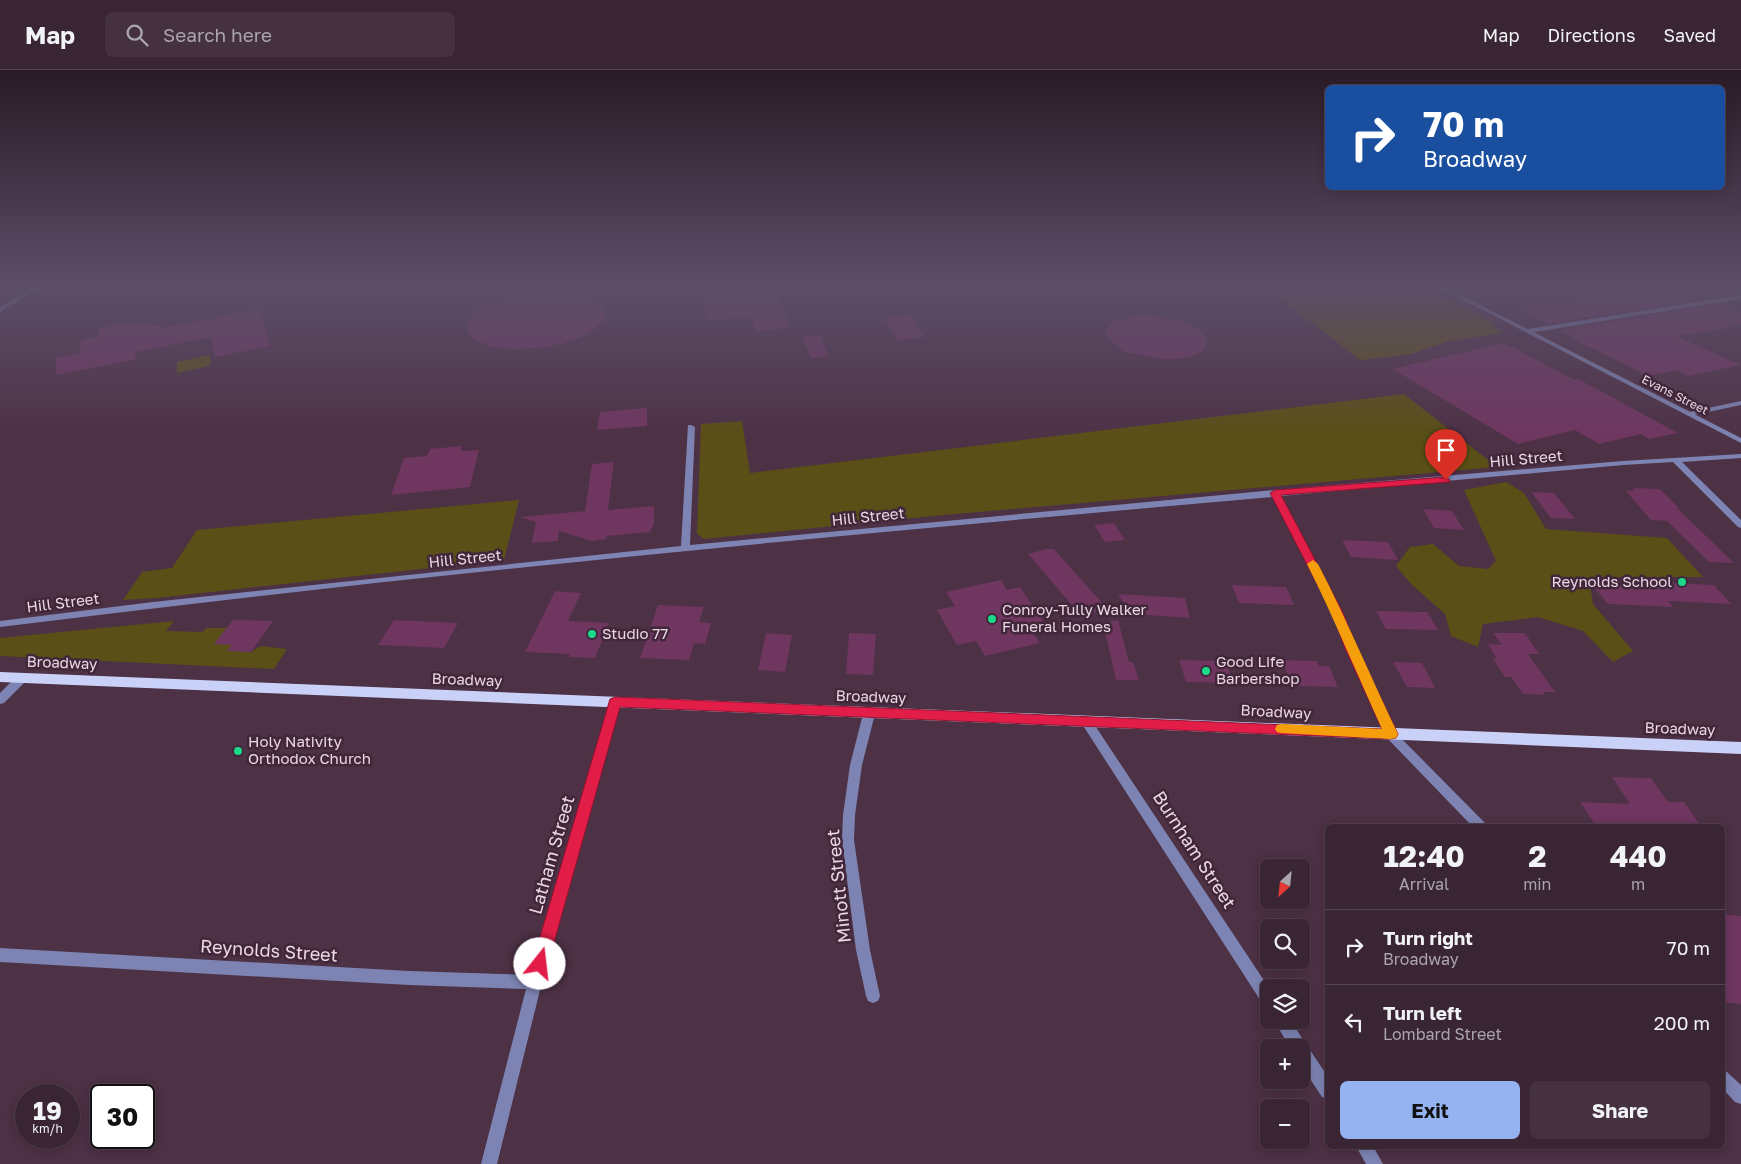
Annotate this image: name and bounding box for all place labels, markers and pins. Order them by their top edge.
pin [1425,429,1467,480]
place label: Reynolds School [1552,572,1672,590]
marker: Reynolds School [1676,576,1688,588]
place label: Conroy-Tully Walker Funeral Homes [1002,600,1147,635]
marker: Conroy-Tully Walker Funeral Homes [986,613,998,625]
place label: Studio 77 [602,624,668,642]
marker: Studio 77 [586,628,598,640]
place label: Good Life Barbershop [1216,652,1300,687]
marker: Good Life Barbershop [1200,665,1212,677]
place label: Holy Nativity Orthodox Church [248,732,371,767]
marker: Holy Nativity Orthodox Church [232,745,244,757]

